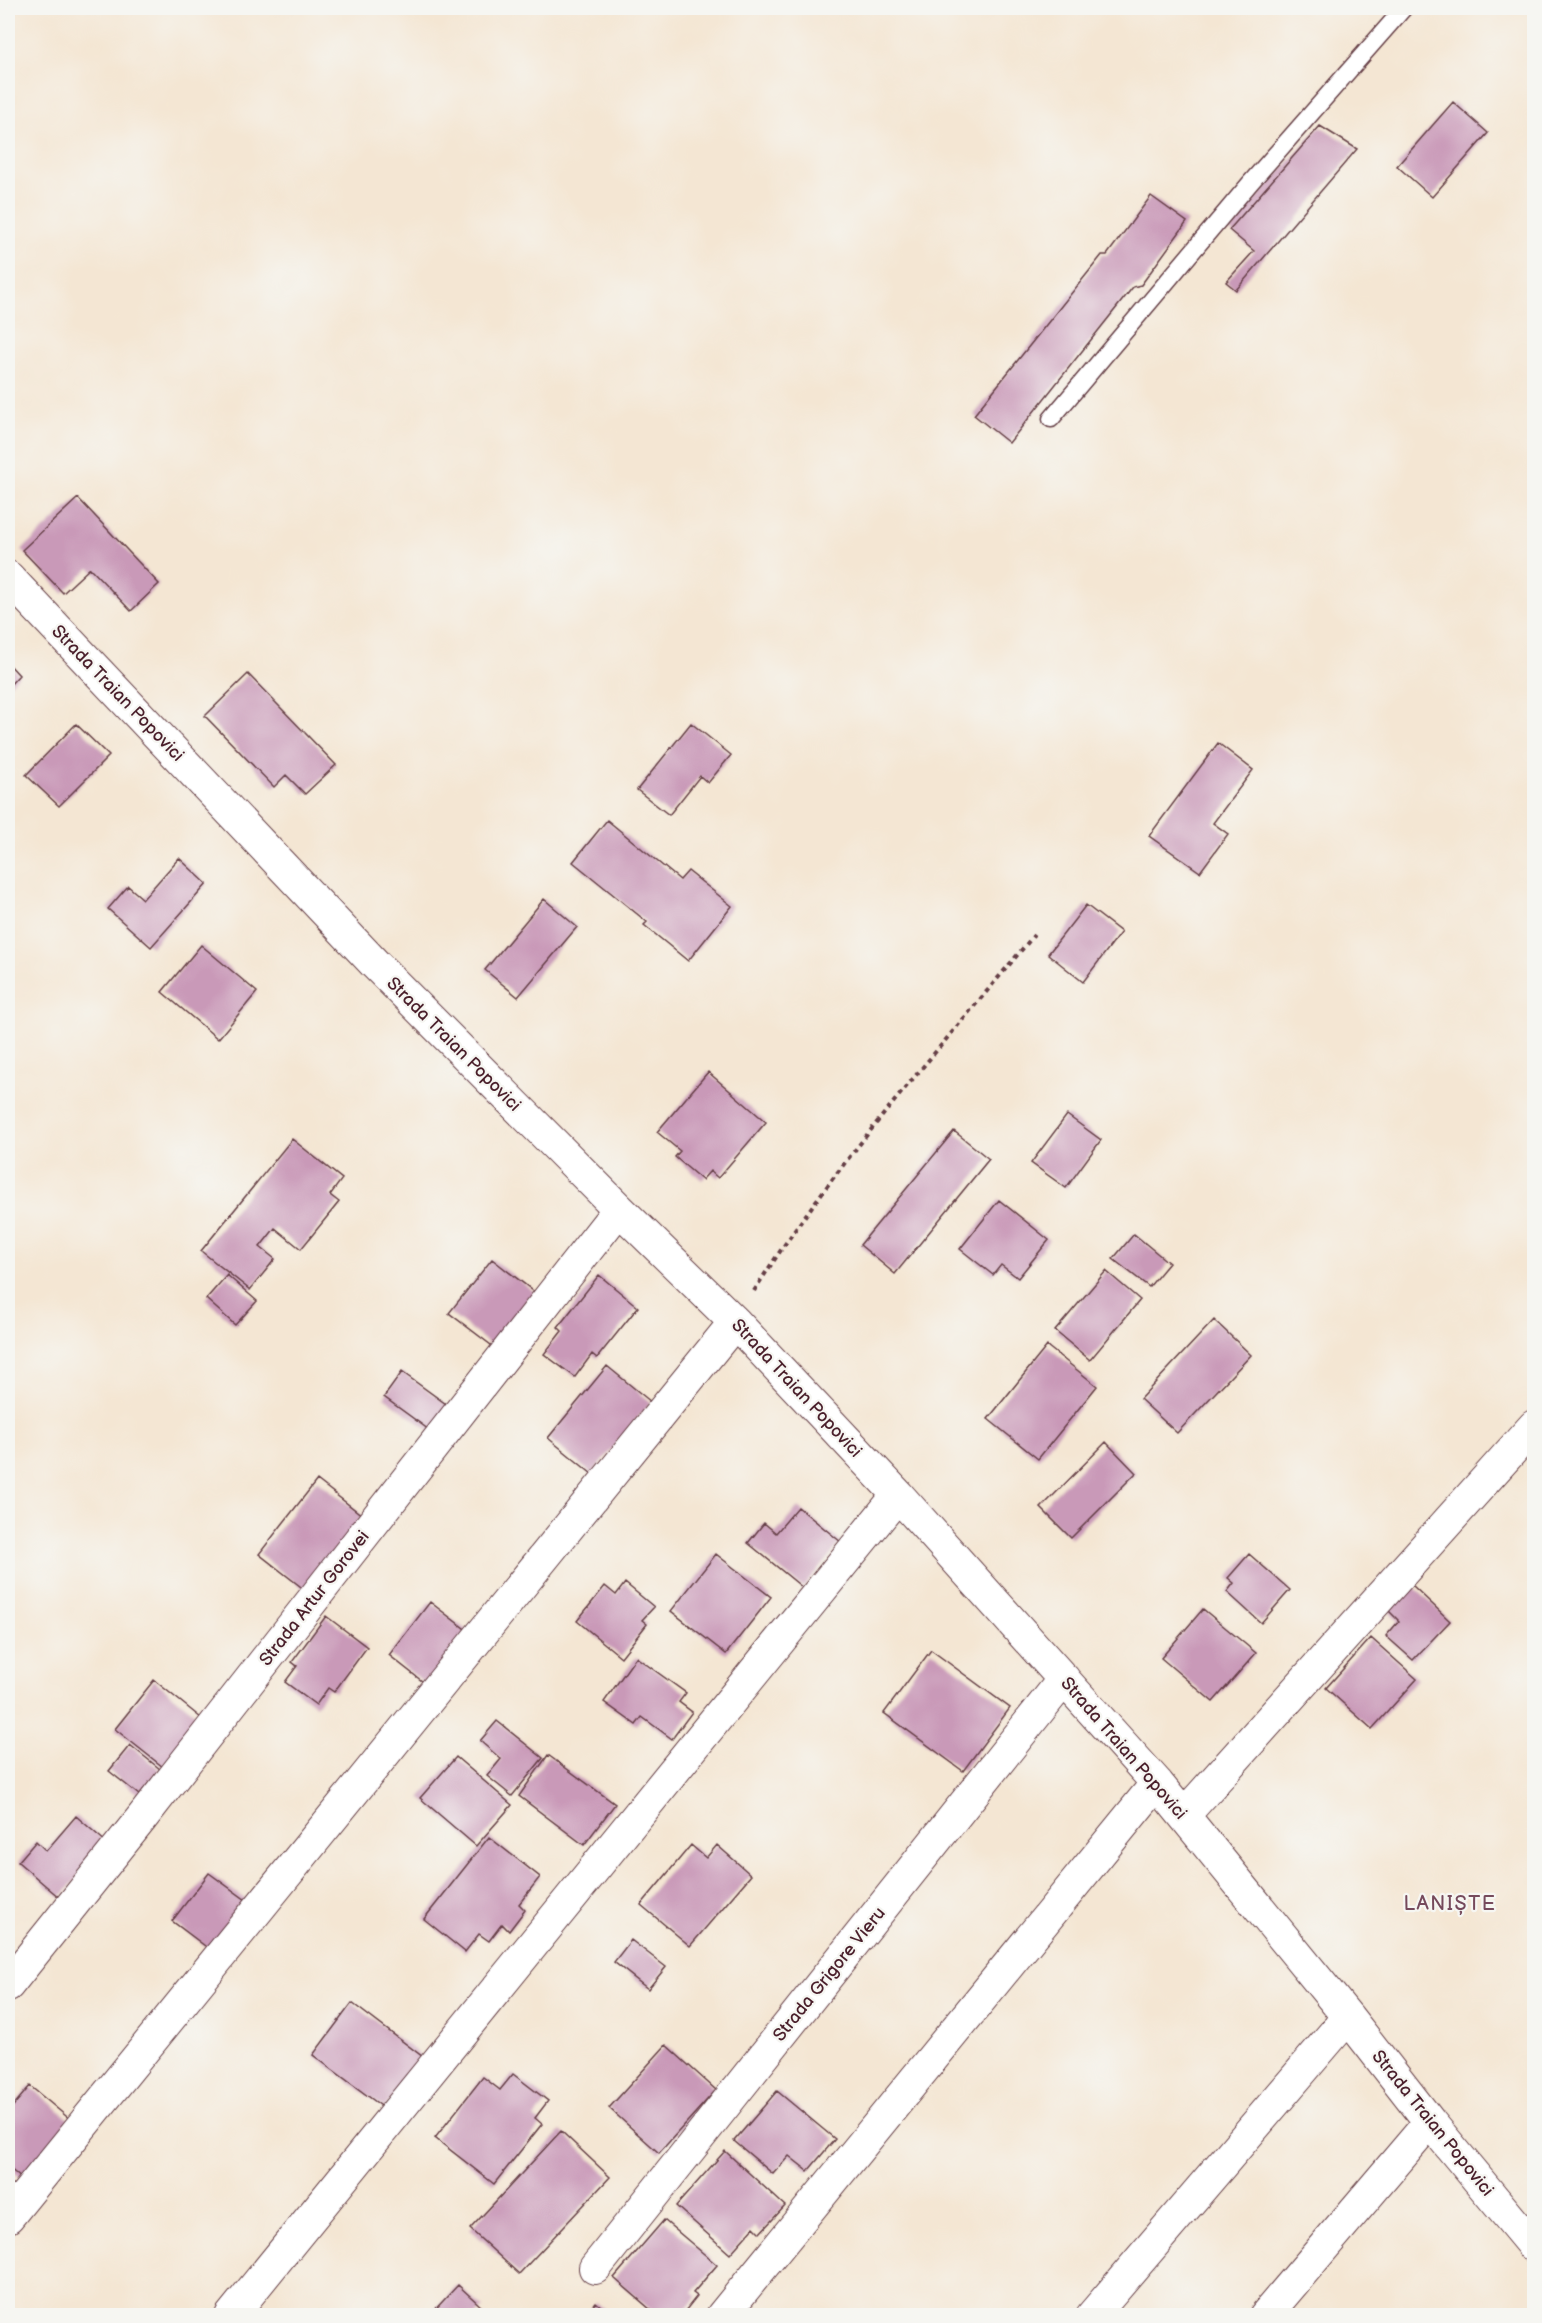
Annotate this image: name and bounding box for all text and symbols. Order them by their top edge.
street label: Strada Traian Popovici [47,621,188,766]
street label: Strada Traian Popovici [382,973,525,1116]
street label: Strada Traian Popovici [727,1315,866,1462]
street label: Strada Artur Gorovei [255,1526,374,1670]
street label: Strada Traian Popovici [1056,1673,1191,1824]
district label: LANIȘTE [1404,1892,1496,1916]
street label: Strada Grigore Vieru [769,1903,890,2046]
street label: Strada Traian Popovici [1367,2046,1498,2200]

